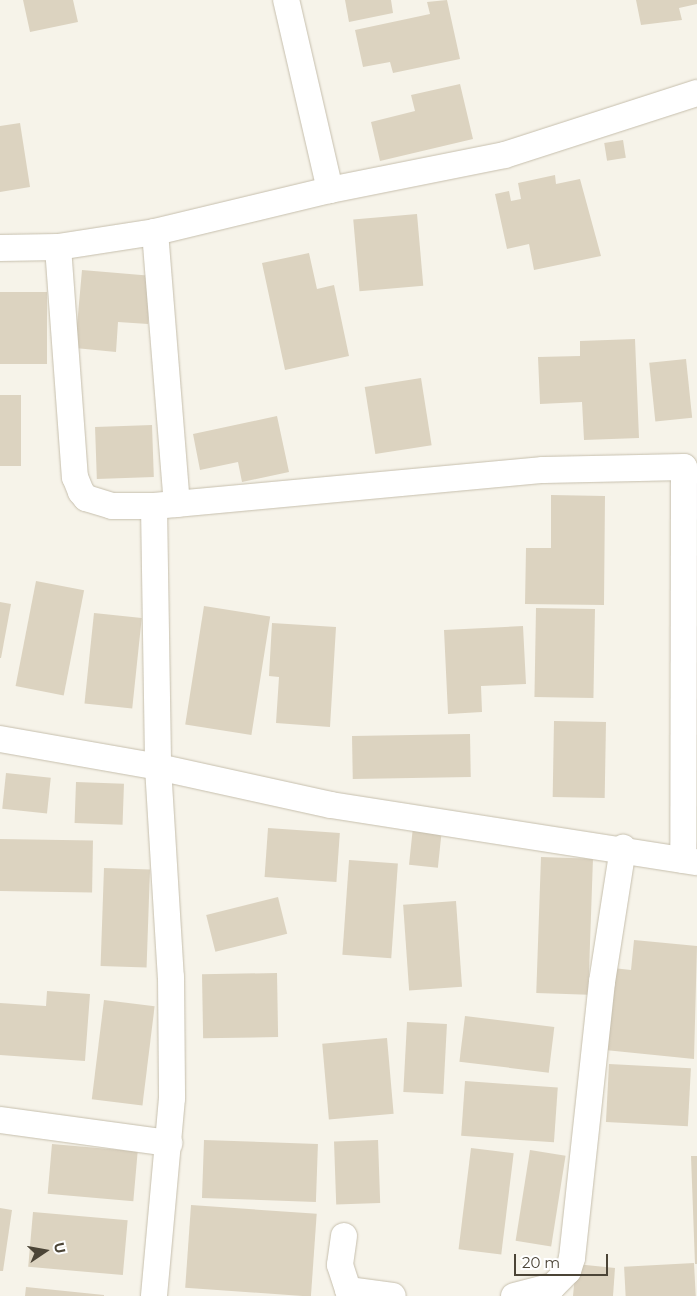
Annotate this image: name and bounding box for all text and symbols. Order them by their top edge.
north arrow [20,1226,70,1276]
text: U [50,1241,70,1255]
scale bar [517,1244,611,1276]
text: 20 m [522,1253,560,1272]

